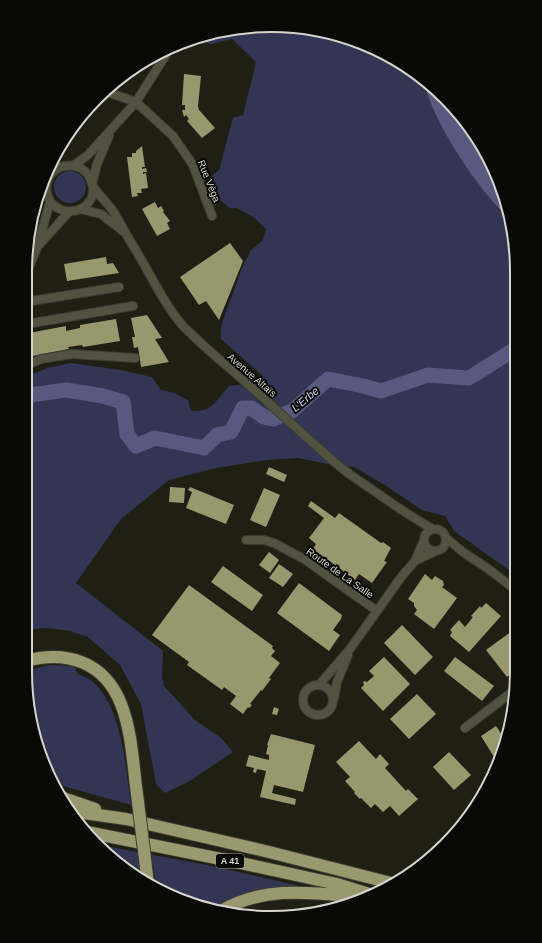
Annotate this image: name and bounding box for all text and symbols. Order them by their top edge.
street label: Rue Véga [196,158,223,204]
street label: Avenue Altaïs [225,351,279,399]
water label: L'Erbe [289,384,321,414]
street label: Route de La Salle [304,546,376,601]
road number: A 41 [216,854,244,868]

